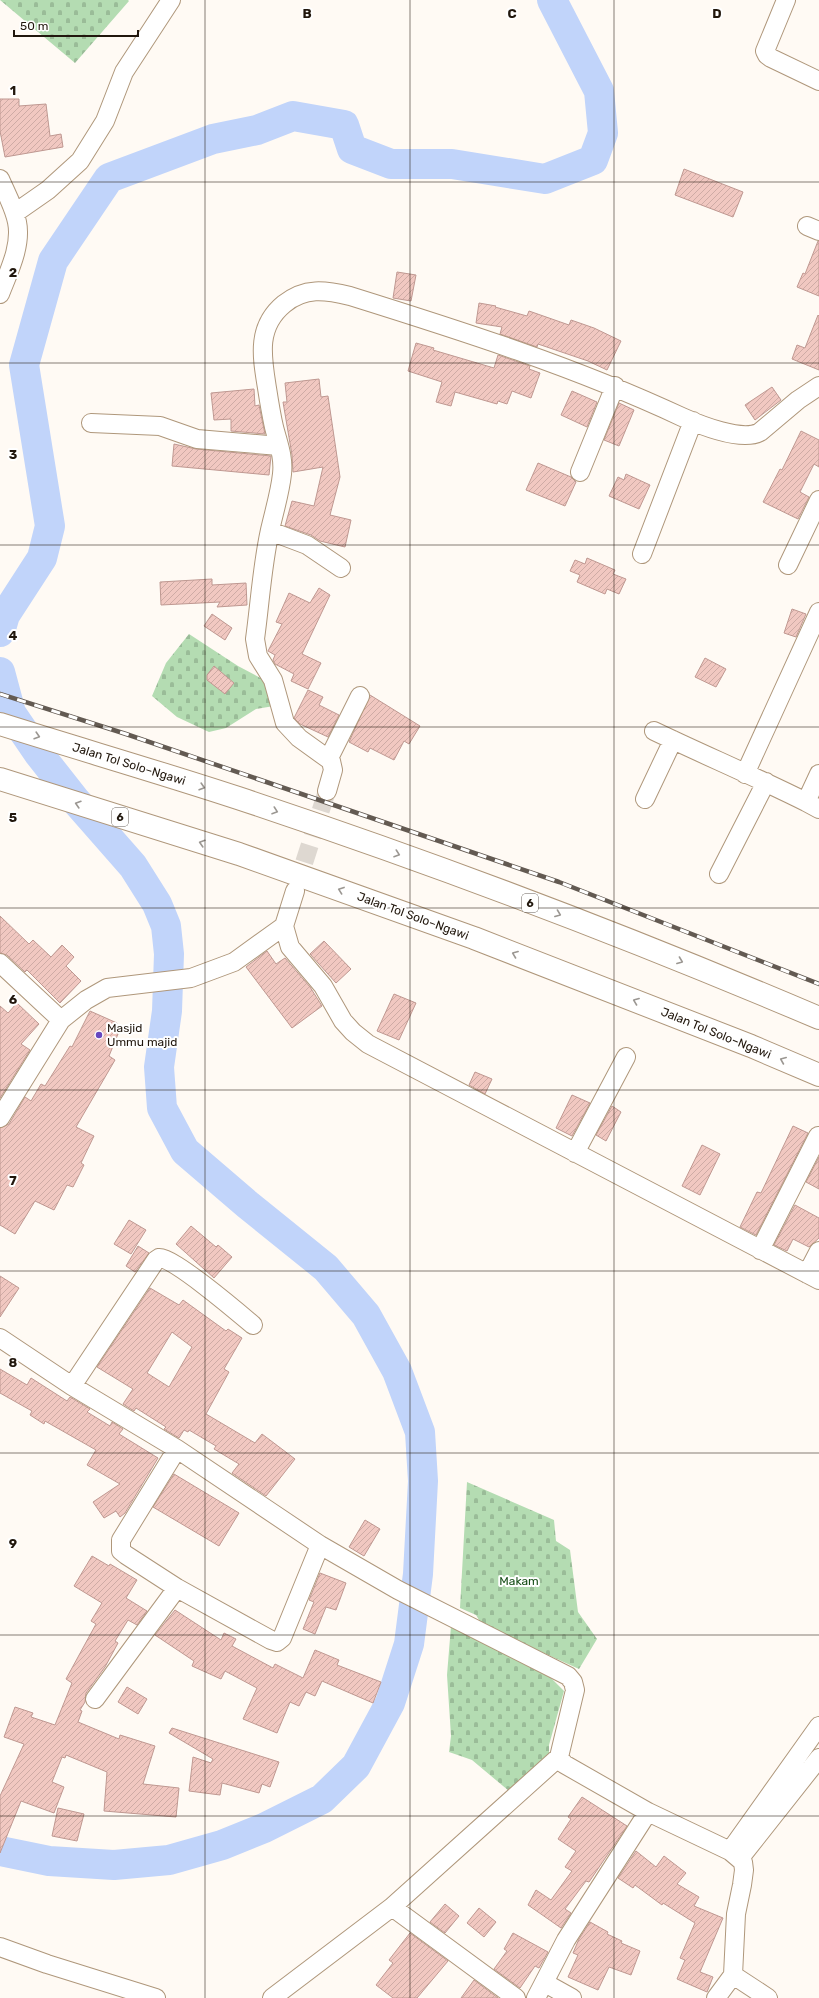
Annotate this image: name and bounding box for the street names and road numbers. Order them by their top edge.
street label: Jalan Tol Solo–Ngawi [71,740,187,788]
road number: 6 [112,808,128,826]
street label: Jalan Tol Solo–Ngawi [355,889,471,943]
road number: 6 [522,894,538,912]
street label: Jalan Tol Solo–Ngawi [659,1004,773,1062]

